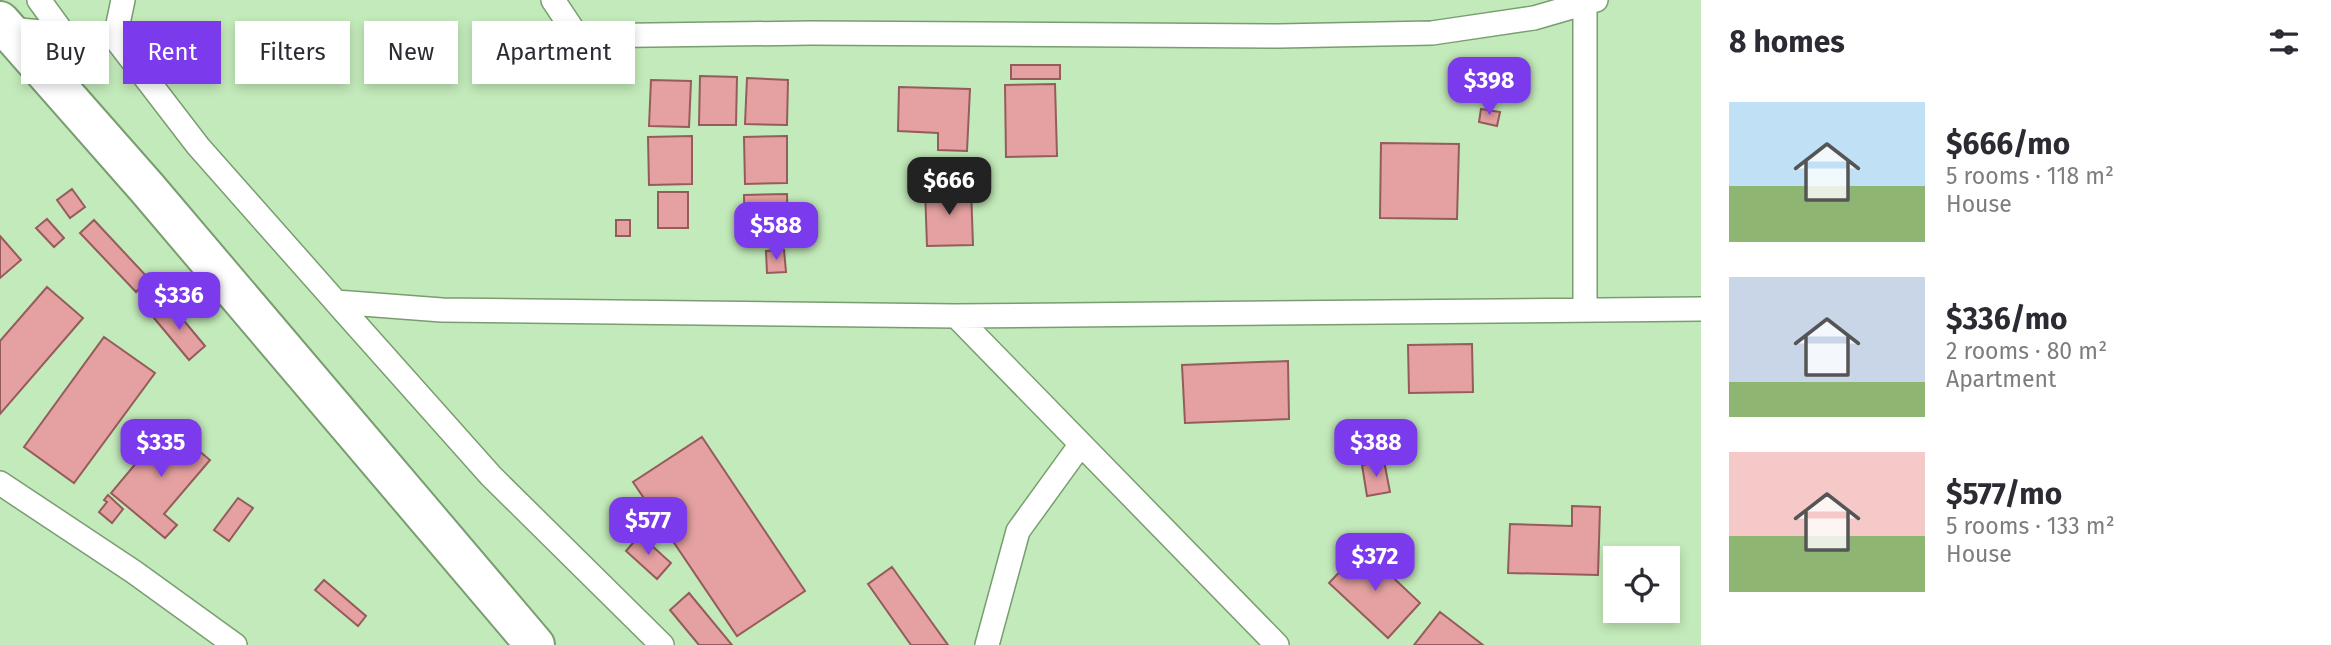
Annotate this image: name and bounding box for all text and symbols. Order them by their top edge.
chip: Buy [21,21,109,84]
chip: Rent [123,21,221,84]
chip: Filters [235,21,350,84]
chip: New [364,21,458,84]
chip: Apartment [472,21,635,84]
icon: filters [2265,23,2303,61]
text: 8 homes [1729,24,1845,60]
pin: $398 [1448,58,1530,117]
text: $398 [1464,66,1514,94]
text: $666/mo [1946,126,2070,162]
icon: home [1785,130,1869,214]
pin: $666 [908,158,990,217]
text: 5 rooms · 118 m² [1946,162,2114,190]
text: $666 [923,166,975,194]
text: House [1946,190,2012,218]
pin: $588 [735,202,817,262]
text: $588 [750,211,802,239]
pin: $336 [138,272,220,332]
text: $336 [154,281,204,309]
text: $336/mo [1946,301,2068,337]
icon: home [1785,305,1869,389]
text: 2 rooms · 80 m² [1946,337,2107,365]
text: Apartment [1946,365,2056,393]
pin: $335 [120,420,202,479]
pin: $388 [1335,420,1417,479]
text: $335 [137,428,185,456]
text: $388 [1350,428,1402,456]
text: $577/mo [1946,476,2062,512]
icon: home [1785,480,1869,564]
pin: $577 [607,498,689,557]
text: $577 [625,506,671,534]
text: 5 rooms · 133 m² [1946,512,2115,540]
pin: $372 [1334,534,1416,593]
text: House [1946,540,2012,568]
text: $372 [1352,542,1398,570]
map controls [1603,546,1680,623]
button: locate [1603,546,1680,623]

